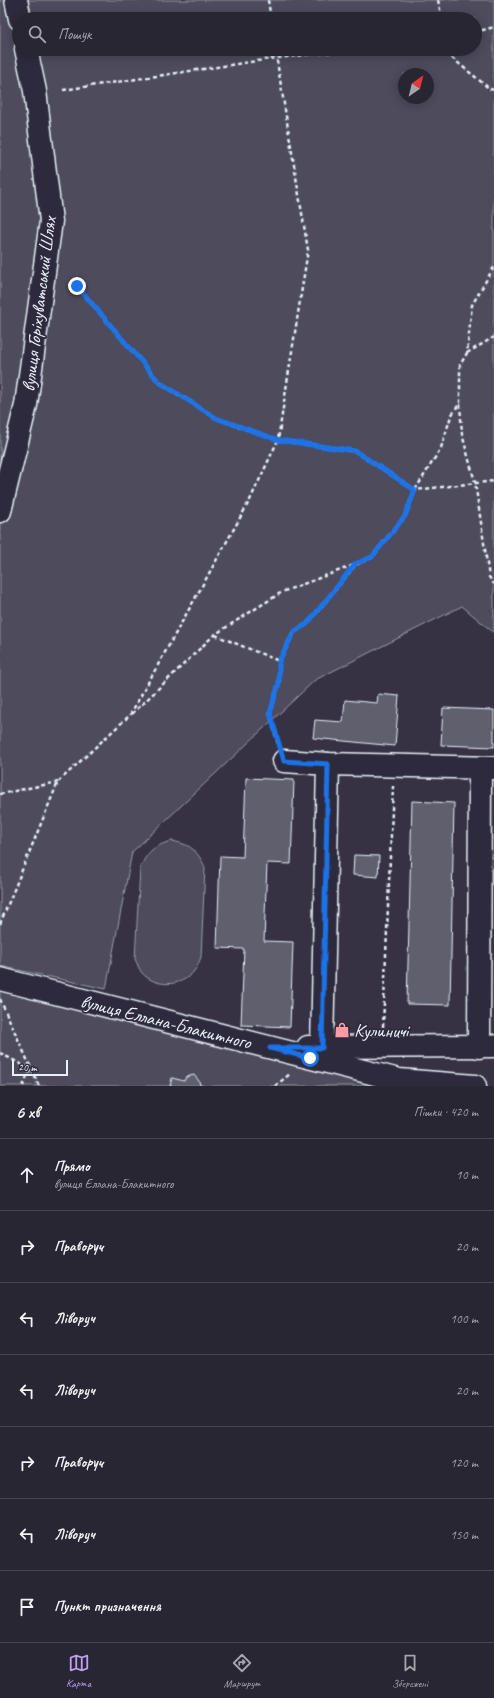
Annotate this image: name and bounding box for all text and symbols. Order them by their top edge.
search box [12,12,482,56]
icon: search [26,23,48,45]
text: Пошук [58,25,91,44]
north arrow [398,68,434,104]
street label: вулиця Горіхуватський Шлях [16,214,62,393]
route end [68,277,86,295]
street label: вулиця Еллана-Блакитного [78,989,255,1055]
place label: Кулиничі [354,1019,411,1043]
shop icon: Кулиничі [333,1021,351,1039]
route start [301,1049,319,1067]
scale bar [12,1058,68,1077]
text: 20 m [18,1060,37,1074]
text: 6 хв [16,1102,40,1123]
text: Пішки · 420 m [414,1104,478,1120]
text: Прямо [54,1157,90,1176]
icon: ahead [16,1164,38,1186]
text: 10 m [456,1167,478,1183]
text: вулиця Еллана-Блакитного [54,1176,174,1192]
icon: right [16,1236,38,1258]
text: Праворуч [54,1237,103,1256]
text: 20 m [456,1239,478,1255]
icon: left [16,1308,38,1330]
text: Ліворуч [54,1309,95,1328]
text: 100 m [450,1311,478,1327]
icon: left [16,1380,38,1402]
text: Ліворуч [54,1381,95,1400]
text: 20 m [456,1383,478,1399]
icon: right [16,1452,38,1474]
text: Праворуч [54,1453,103,1472]
text: 120 m [450,1455,478,1471]
icon: left [16,1524,38,1546]
text: Ліворуч [54,1525,95,1544]
text: 150 m [450,1527,478,1543]
icon: arrive [16,1596,38,1618]
text: Пункт призначення [54,1597,161,1616]
tab: Карта [66,1652,91,1690]
tab: Маршрут [224,1652,260,1690]
tab: Збережені [392,1652,428,1690]

